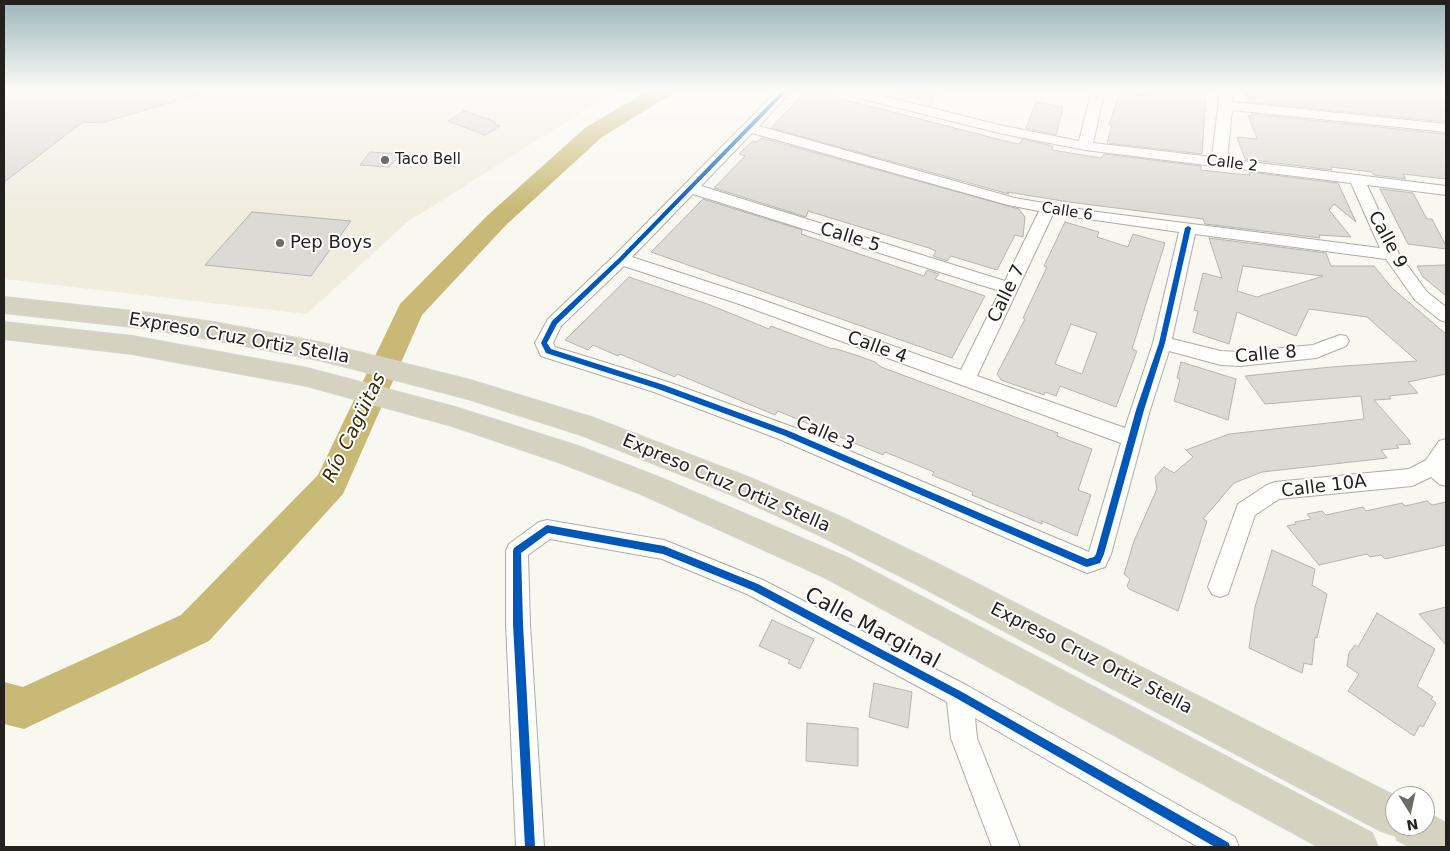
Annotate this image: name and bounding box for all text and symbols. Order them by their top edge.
place label: Taco Bell [395,151,461,169]
street label: Calle 2 [1205,152,1259,176]
marker: Taco Bell [379,154,391,166]
street label: Calle 6 [1040,199,1094,225]
street label: Calle 9 [1363,208,1411,272]
street label: Calle 5 [817,219,883,257]
place label: Pep Boys [290,232,372,254]
marker: Pep Boys [274,237,286,249]
street label: Calle 7 [984,261,1030,327]
street label: Expreso Cruz Ortiz Stella [127,309,351,369]
street label: Calle 4 [844,327,910,369]
street label: Calle 8 [1234,342,1298,368]
water label: Río Cagüitas [319,369,391,487]
street label: Calle 3 [792,412,858,456]
street label: Expreso Cruz Ortiz Stella [619,430,833,538]
street label: Calle 10A [1280,471,1368,503]
street label: Calle Marginal [800,583,944,675]
street label: Expreso Cruz Ortiz Stella [986,599,1196,719]
north arrow [1385,786,1435,836]
text: N [1405,816,1420,834]

